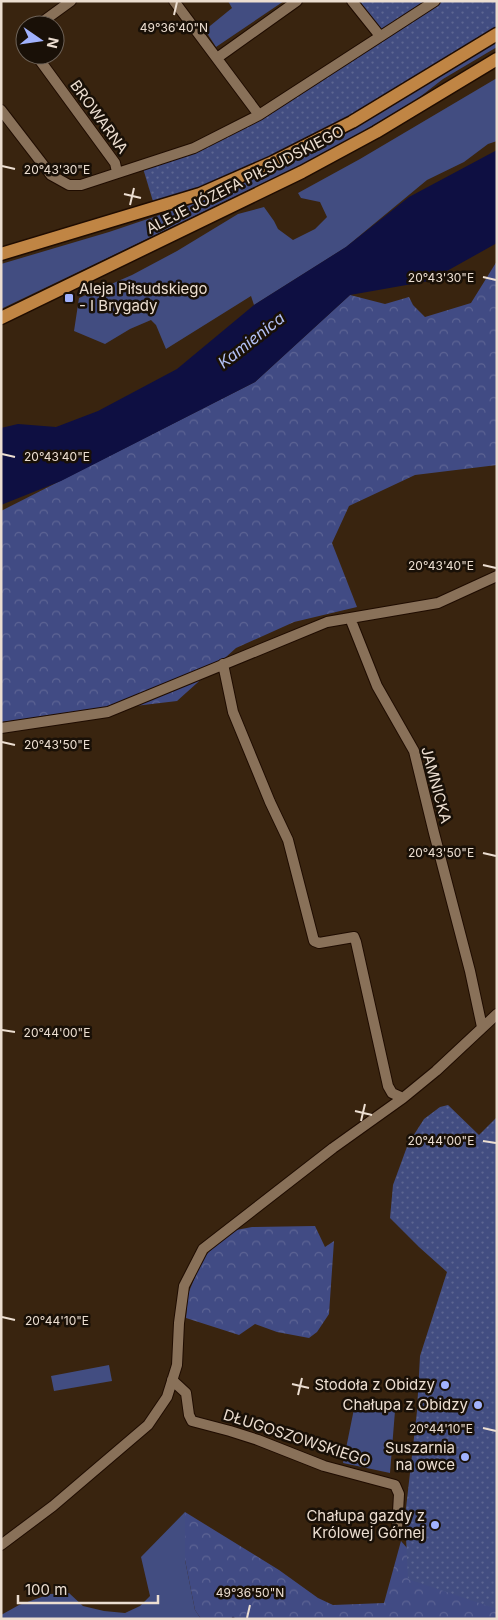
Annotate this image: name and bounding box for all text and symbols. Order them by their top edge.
north arrow [15,15,65,65]
text: 49°36'40"N [140,20,208,35]
text: N [44,36,63,50]
street label: BROWARNA [66,76,133,157]
street label: ALEJE JÓZEFA PIŁSUDSKIEGO [143,121,347,238]
text: 20°43'30"E [24,162,90,177]
text: 20°43'30"E [408,270,474,285]
place label: Aleja Piłsudskiego - I Brygady [79,279,208,315]
marker: Aleja Piłsudskiego - I Brygady [63,292,75,304]
water label: Kamienica [214,308,289,372]
text: 20°43'40"E [24,449,90,464]
text: 20°43'40"E [408,558,474,573]
text: 20°43'50"E [24,737,90,752]
street label: JAMNICKA [417,744,456,825]
text: 20°43'50"E [408,845,474,860]
text: 20°44'00"E [24,1025,90,1040]
text: 20°44'00"E [408,1133,474,1148]
text: 20°44'10"E [25,1313,89,1328]
place label: Stodoła z Obidzy [314,1375,436,1394]
marker: Stodoła z Obidzy [439,1379,451,1391]
place label: Chałupa z Obidzy [343,1395,469,1414]
marker: Chałupa z Obidzy [472,1399,484,1411]
street label: DŁUGOSZOWSKIEGO [221,1405,373,1470]
text: 20°44'10"E [409,1421,473,1436]
place label: Suszarnia na owce [385,1438,455,1474]
marker: Suszarnia na owce [459,1451,471,1463]
place label: Chałupa gazdy z Królowej Górnej [306,1506,425,1542]
marker: Chałupa gazdy z Królowej Górnej [429,1519,441,1531]
scale bar [18,1572,158,1604]
text: 100 m [25,1580,67,1599]
text: 49°36'50"N [216,1585,284,1600]

